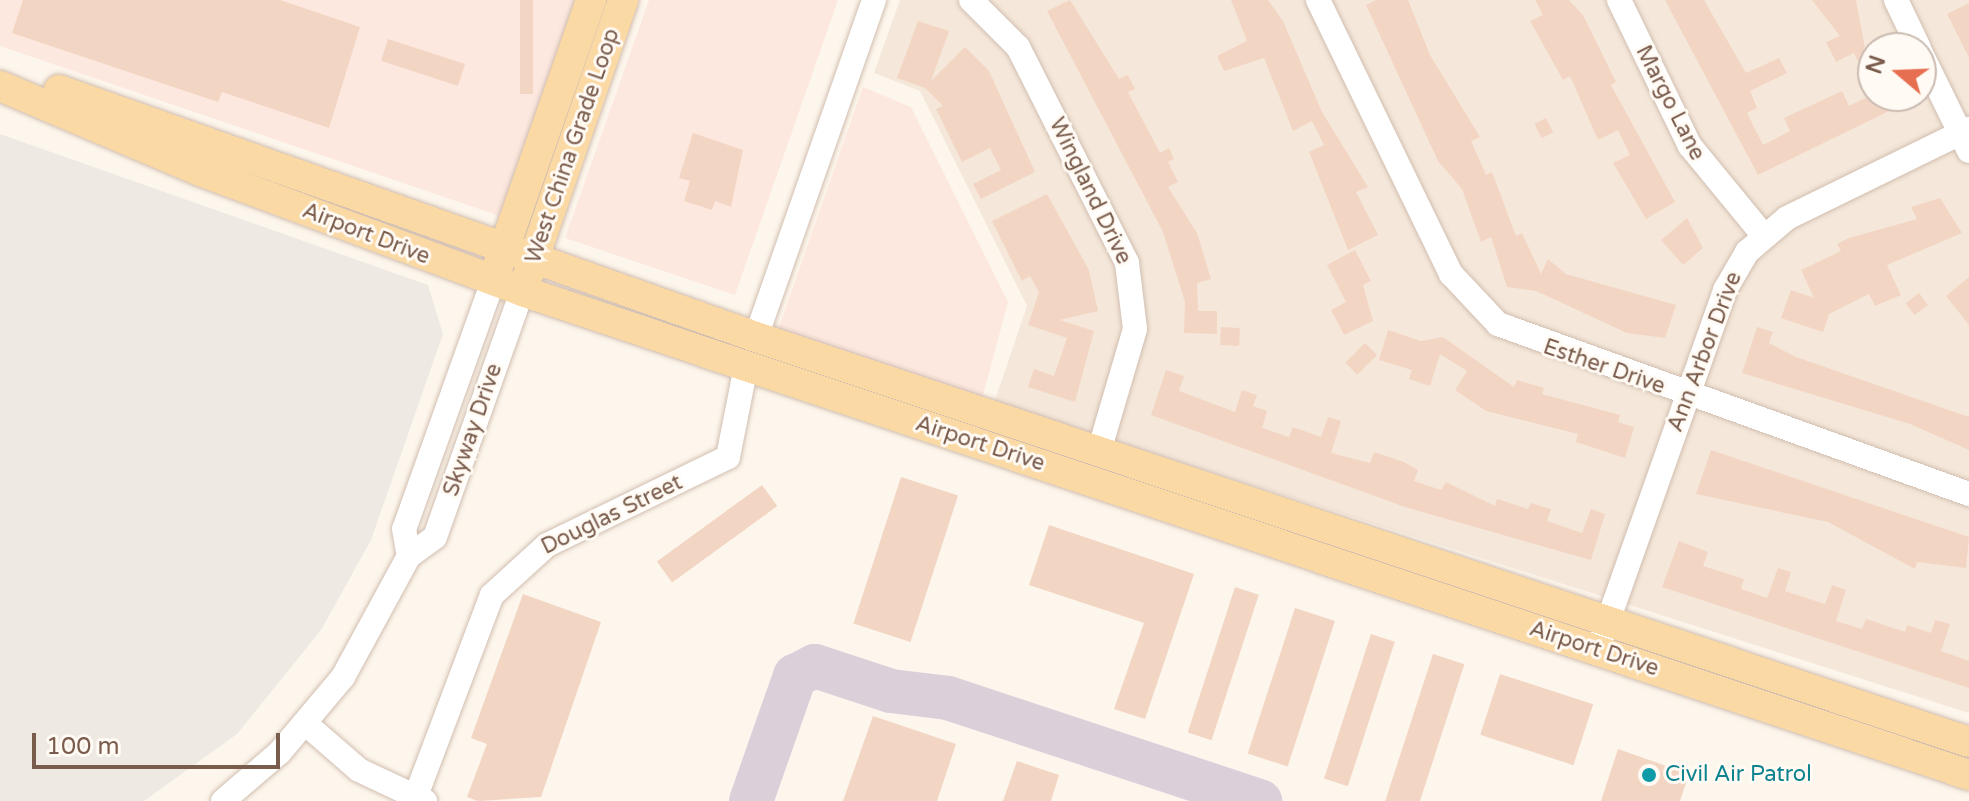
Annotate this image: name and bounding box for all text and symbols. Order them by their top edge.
street label: West China Grade Loop [520,25,626,267]
north arrow [1857,32,1937,112]
street label: Margo Lane [1630,41,1710,165]
text: N [1861,52,1891,77]
street label: Wingland Drive [1043,113,1137,269]
street label: Airport Drive [299,198,433,270]
street label: Ann Arbor Drive [1662,268,1748,436]
street label: Esther Drive [1540,334,1668,400]
street label: Skyway Drive [438,360,508,500]
street label: Airport Drive [912,411,1048,477]
street label: Douglas Street [537,469,687,561]
street label: Airport Drive [1526,616,1662,682]
scale bar [36,717,284,767]
text: 100 m [46,732,120,761]
place label: Civil Air Patrol [1665,762,1812,788]
marker: Civil Air Patrol [1640,766,1658,784]

